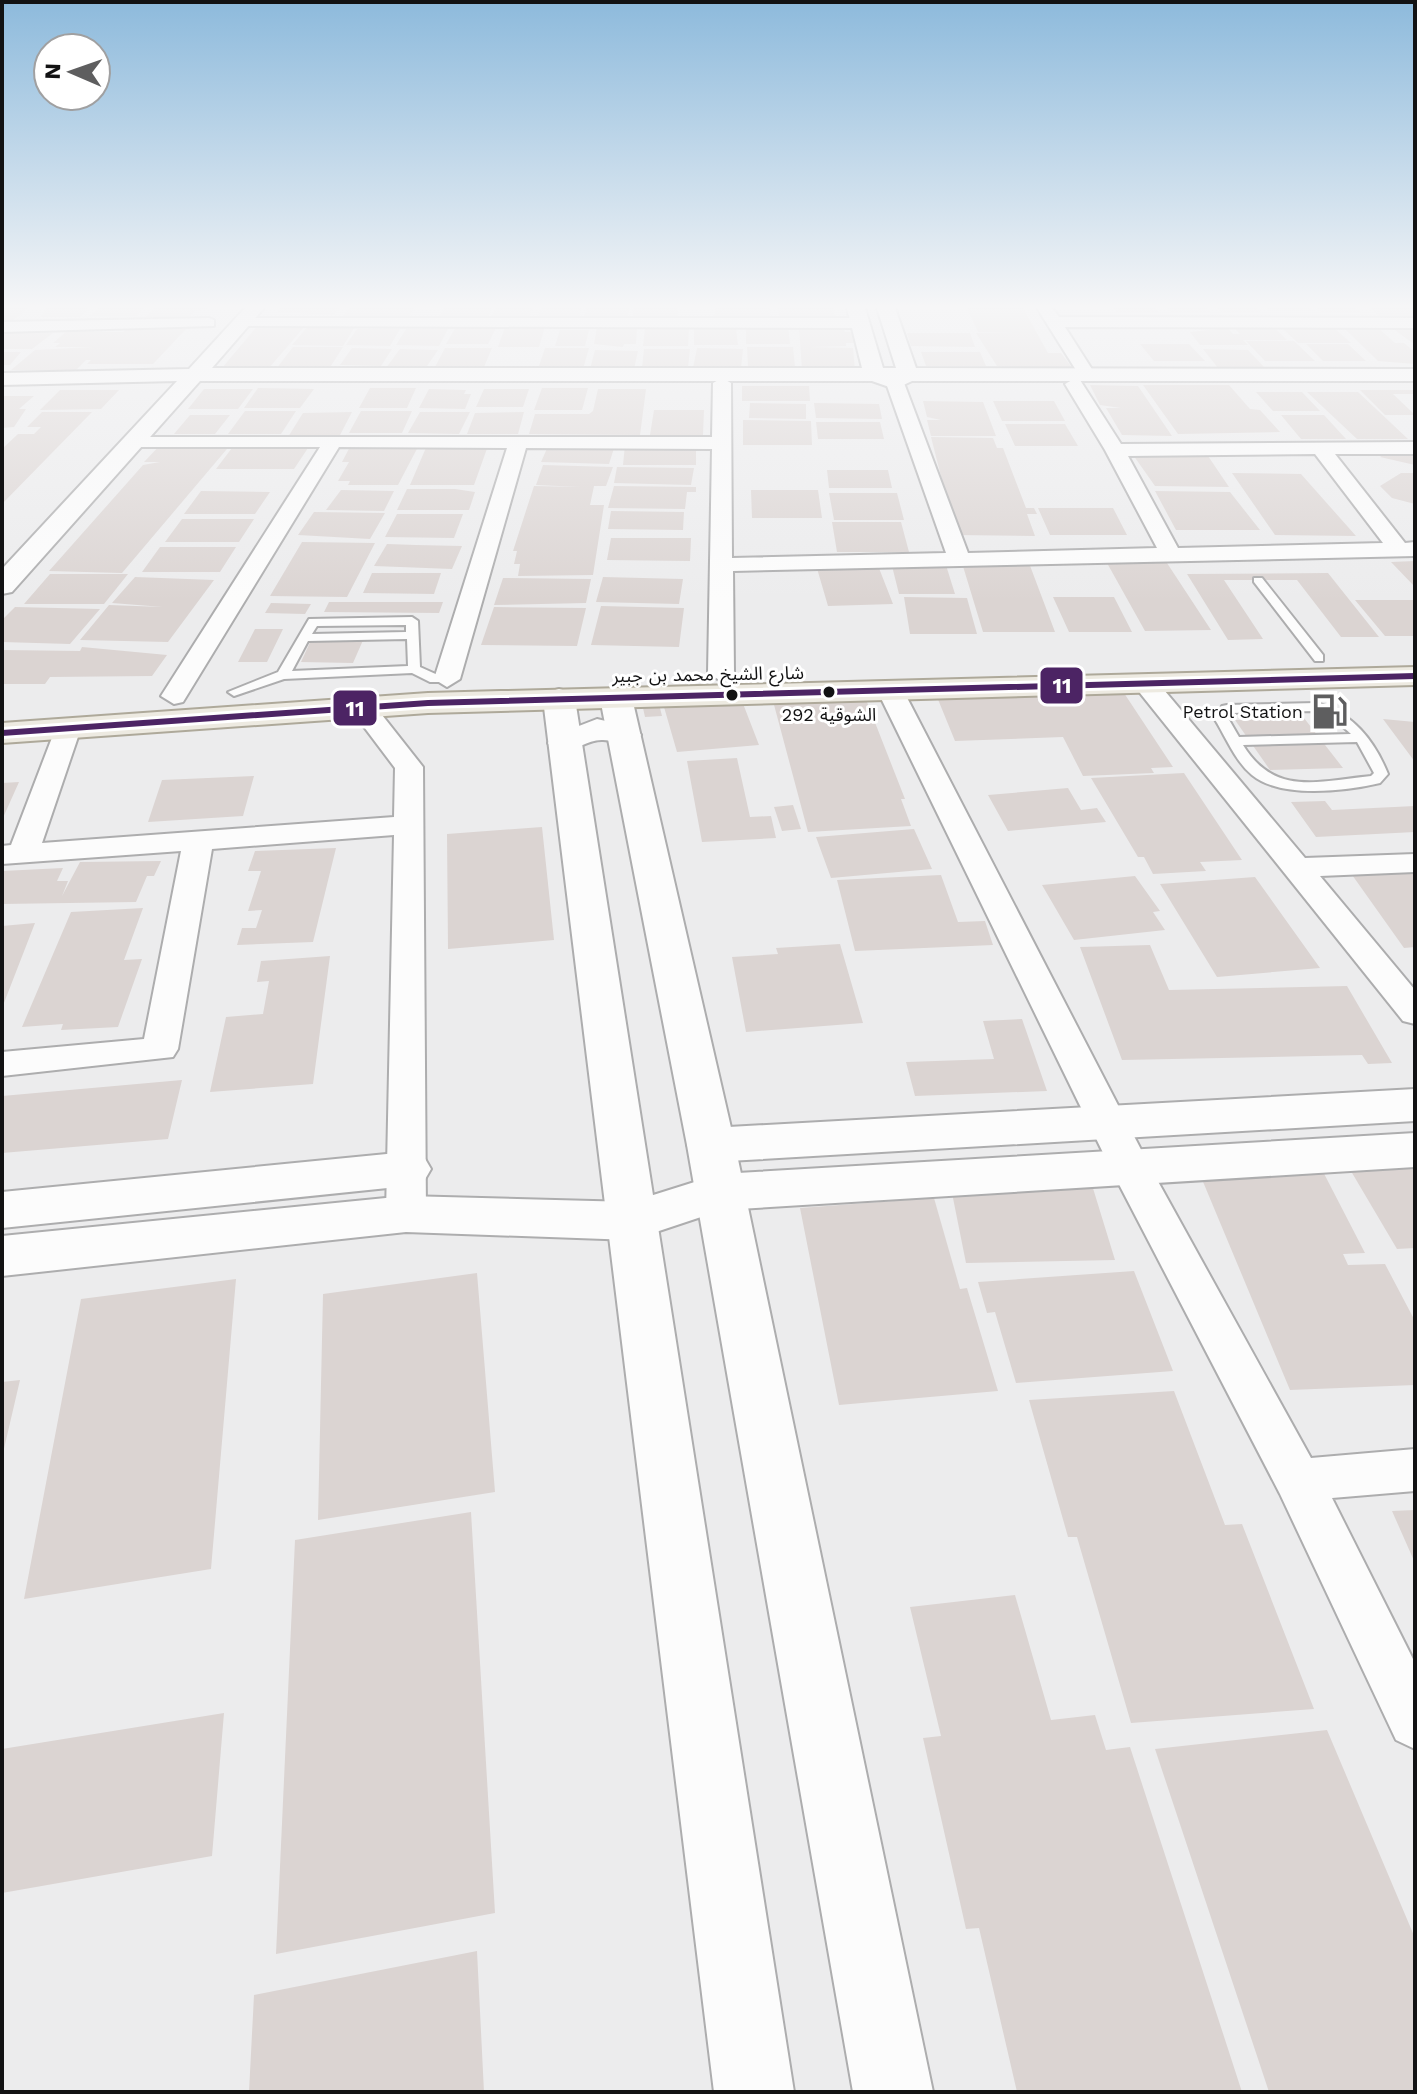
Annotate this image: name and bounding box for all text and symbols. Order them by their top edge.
north arrow [32,32,112,112]
text: N [40,63,65,80]
street label: شارع الشيخ محمد بن جبير [611,662,804,690]
line badge: 11 [1039,666,1084,705]
text: 11 [1053,673,1071,698]
marker: الشوقية 292 [821,684,837,700]
unlabelled marker [724,687,740,703]
line badge: 11 [332,689,378,727]
fuel station icon: Petrol Station [1310,692,1348,730]
text: 11 [346,696,364,721]
place label: Petrol Station [1182,701,1303,722]
place label: الشوقية 292 [782,704,876,726]

